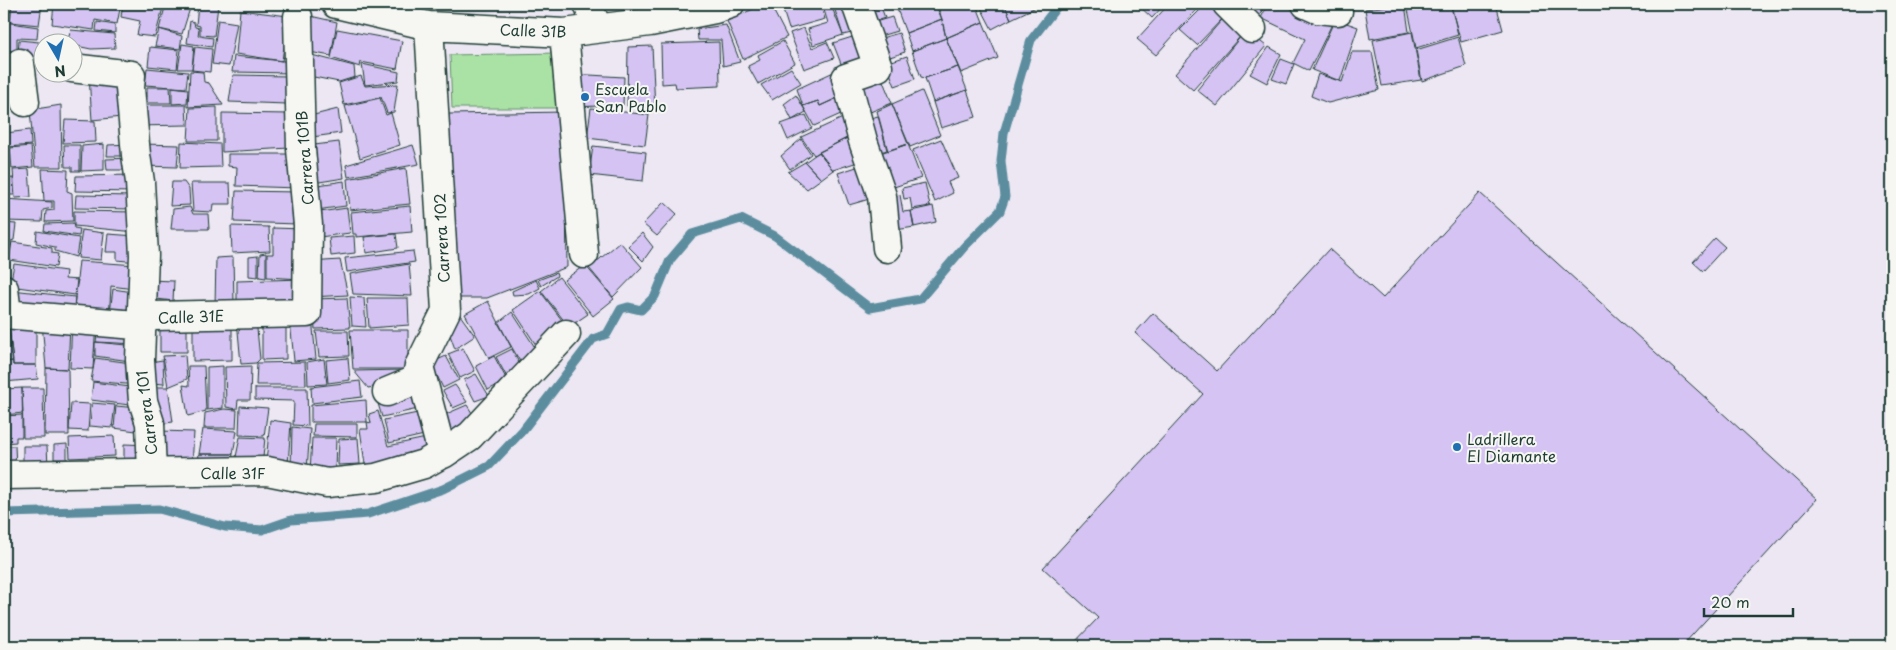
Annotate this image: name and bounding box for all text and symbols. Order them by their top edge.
street label: Calle 31B [499,17,567,43]
north arrow [32,32,82,82]
text: N [53,60,67,83]
place label: Escuela San Pablo [595,77,667,117]
marker: Escuela San Pablo [579,91,591,103]
street label: Carrera 101B [289,110,319,206]
street label: Carrera 102 [427,193,455,283]
street label: Calle 31E [157,303,225,329]
street label: Carrera 101 [129,370,163,456]
place label: Ladrillera El Diamante [1467,427,1556,467]
marker: Ladrillera El Diamante [1451,441,1463,453]
street label: Calle 31F [200,461,266,484]
scale bar [1704,585,1792,617]
text: 20 m [1711,590,1750,613]

